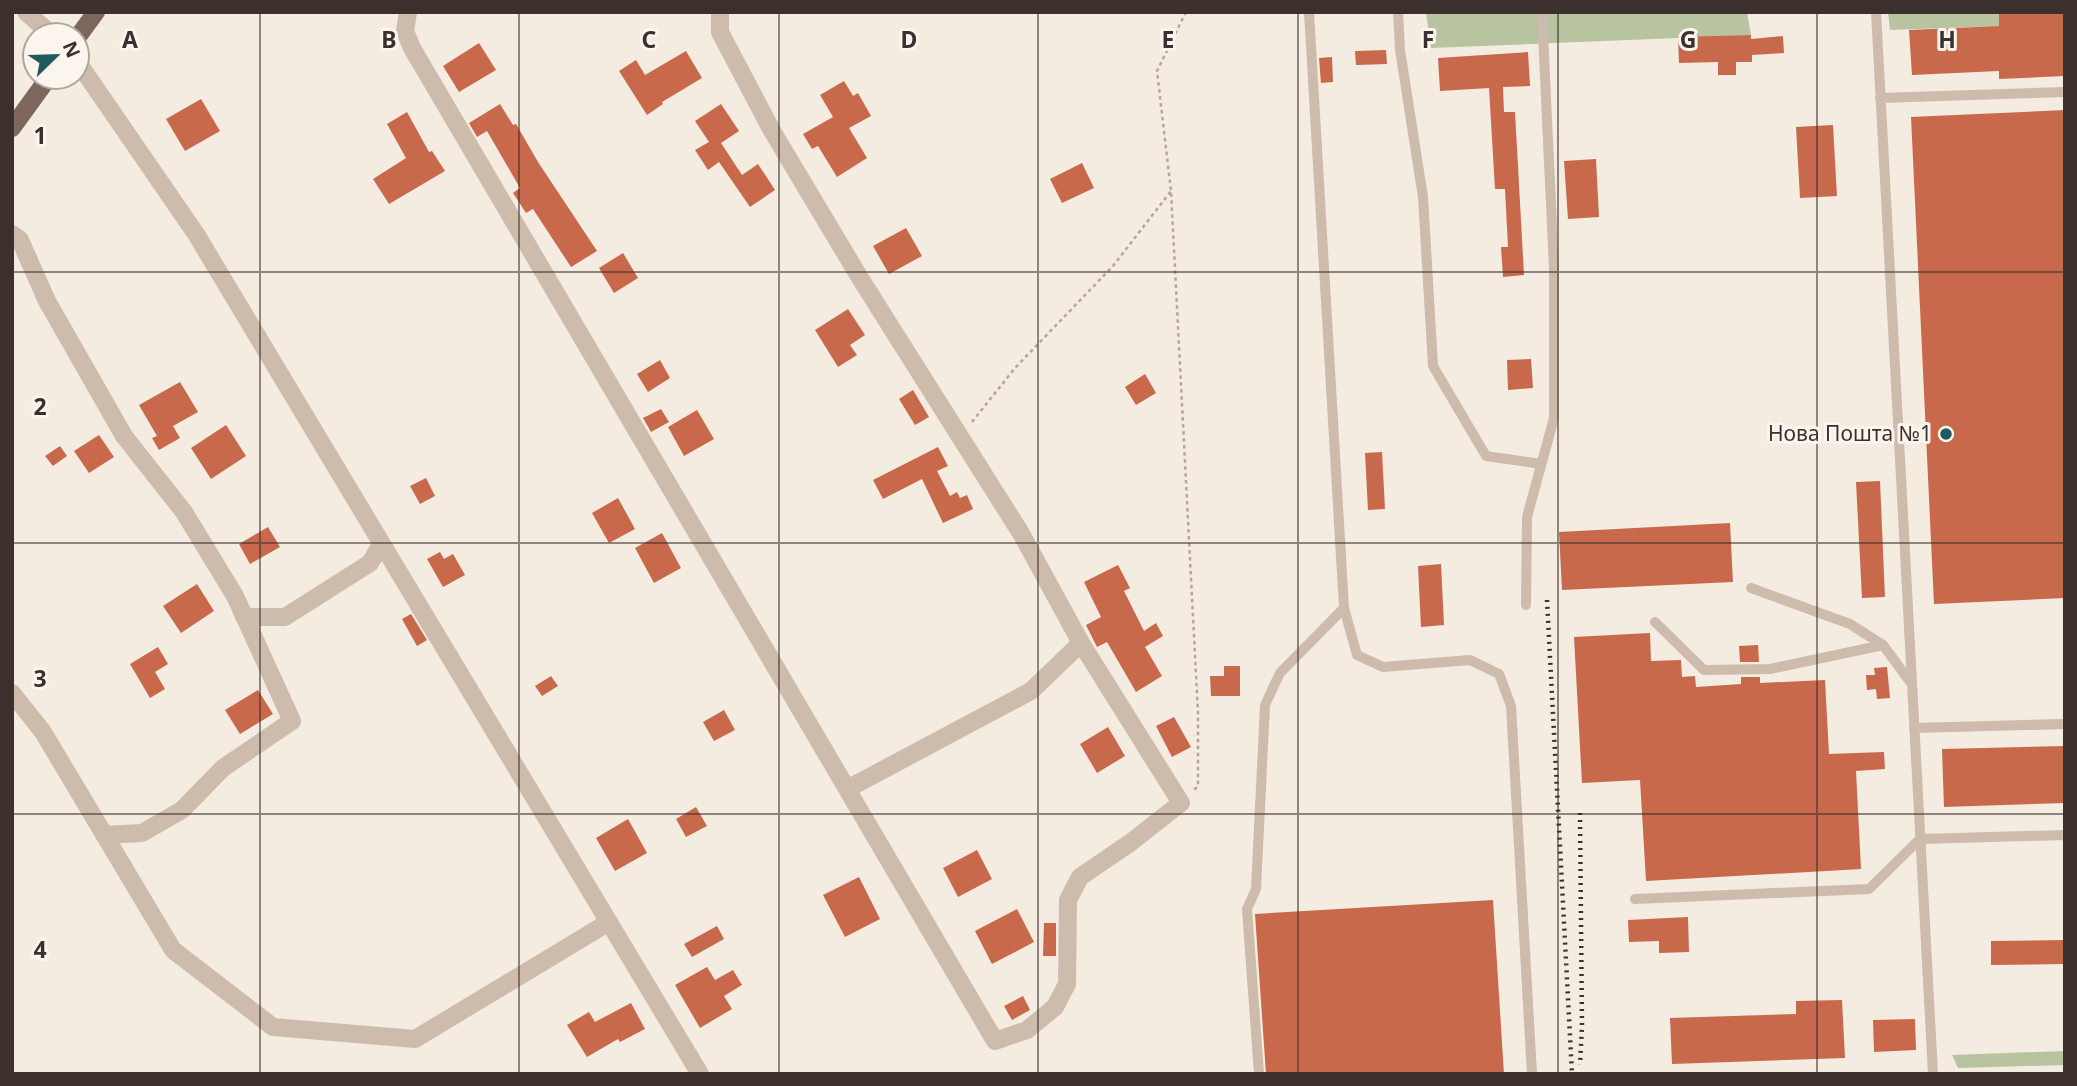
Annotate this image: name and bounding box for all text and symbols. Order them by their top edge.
north arrow [21,21,91,91]
text: A [122,23,138,55]
text: B [381,23,397,55]
text: C [642,23,657,55]
text: D [901,23,917,55]
text: E [1162,23,1174,55]
text: F [1422,23,1434,55]
text: G [1680,23,1696,55]
text: H [1938,23,1956,55]
text: N [57,37,87,62]
text: 1 [33,119,47,151]
text: 2 [33,390,47,422]
place label: Нова Пошта №1 [1768,419,1932,447]
marker: Нова Пошта №1 [1938,426,1954,442]
text: 3 [33,662,47,694]
text: 4 [33,933,47,965]

